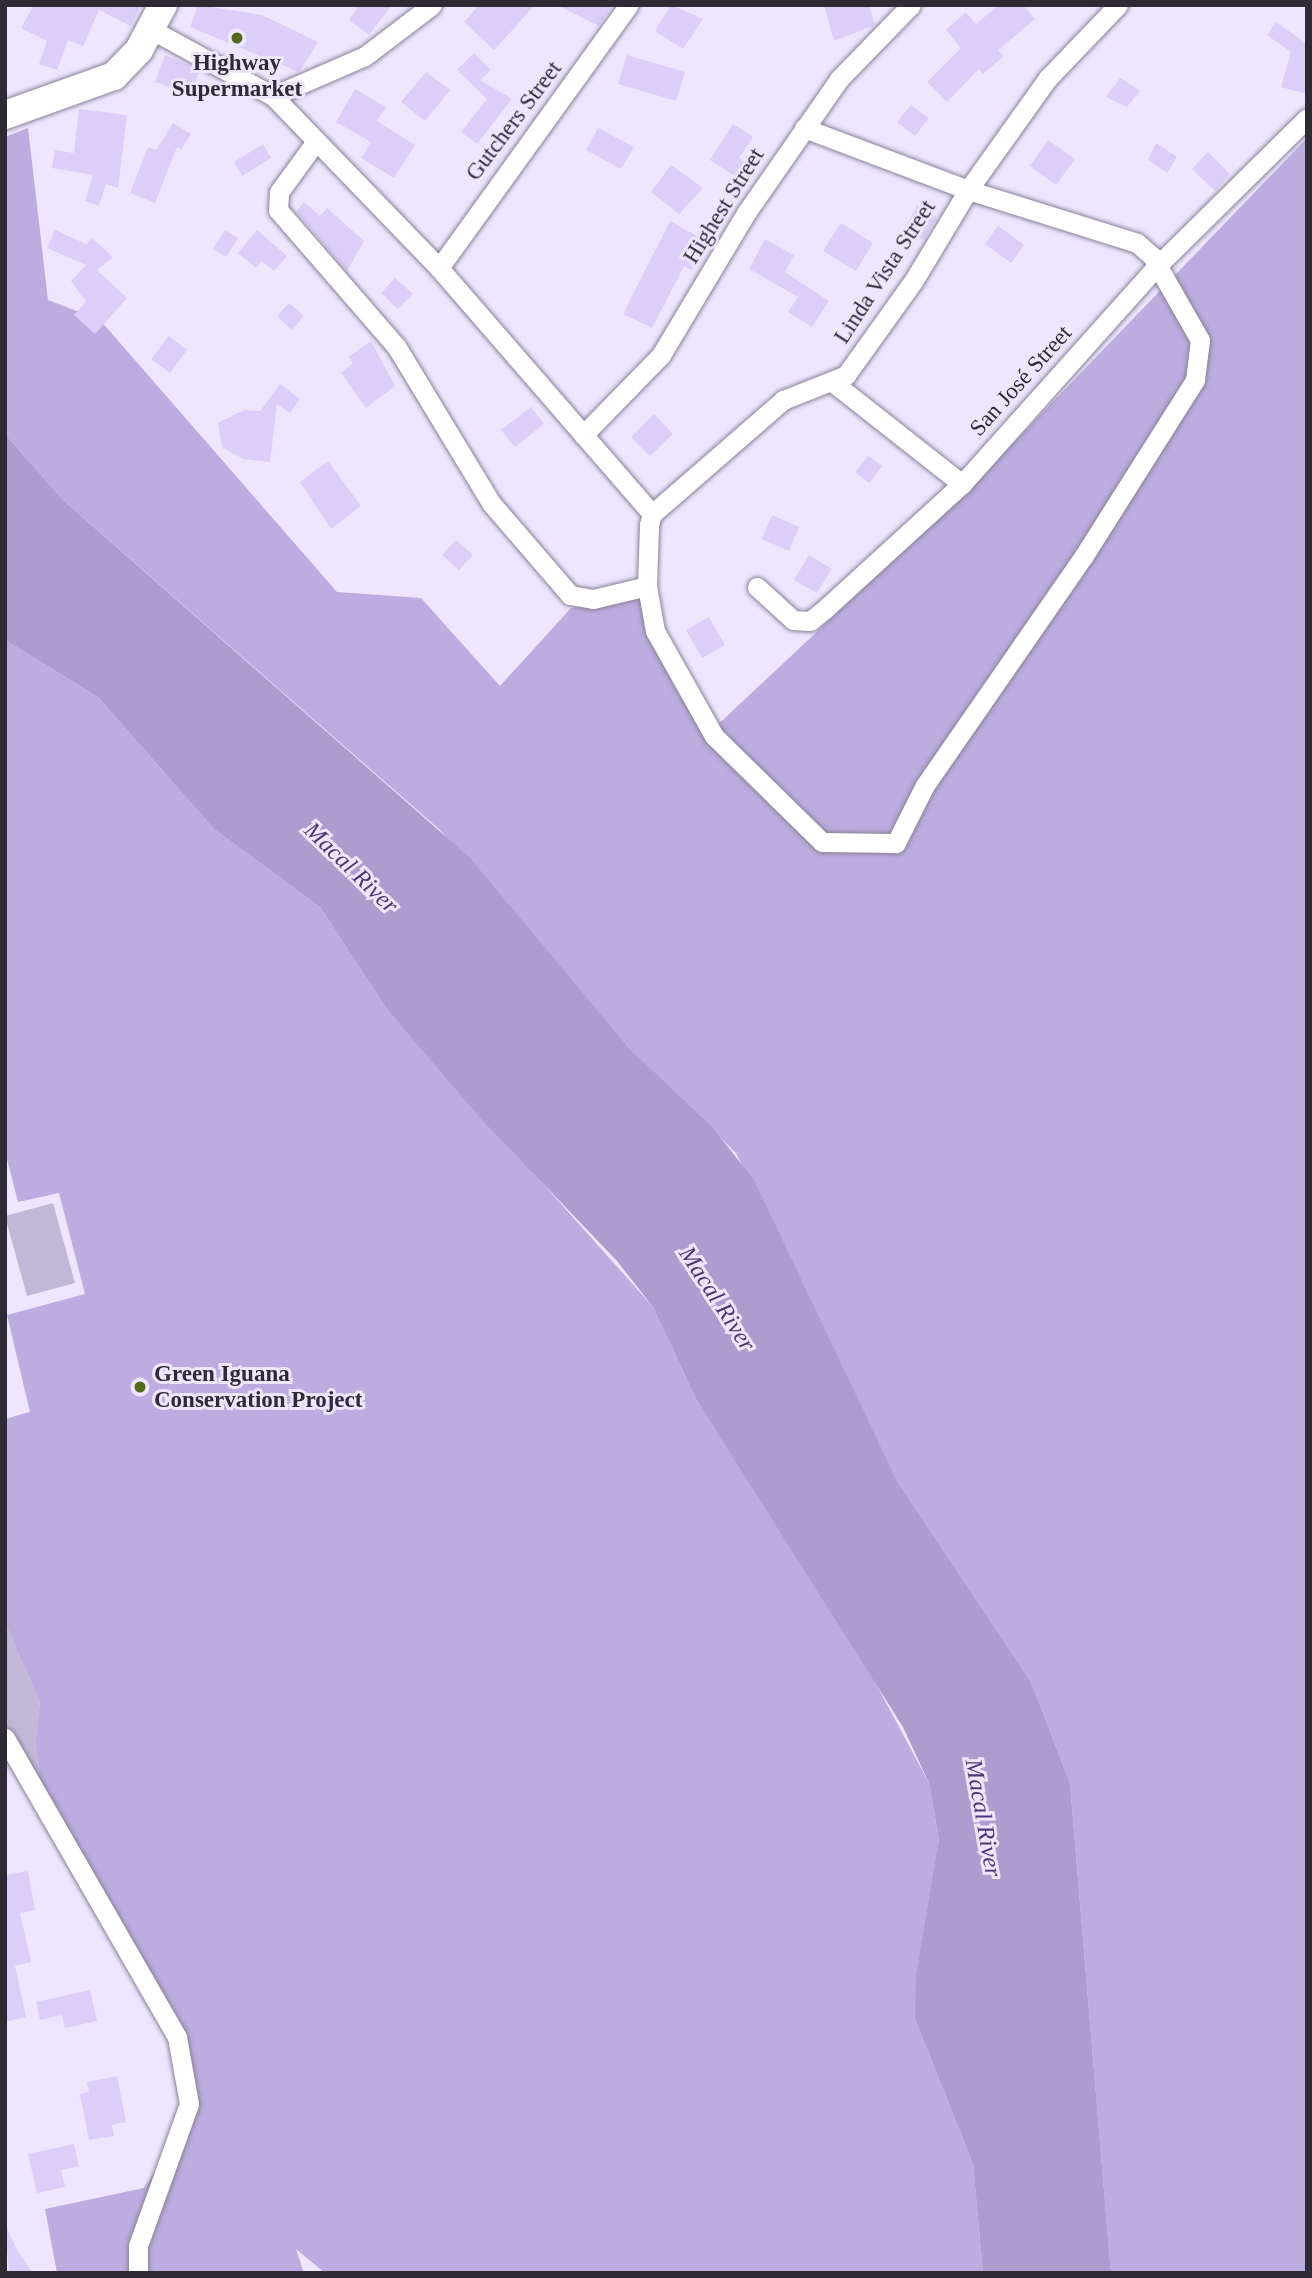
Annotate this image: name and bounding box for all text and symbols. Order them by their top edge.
marker: Highway Supermarket [229,30,245,46]
place label: Highway Supermarket [172,49,302,103]
street label: Gutchers Street [460,56,568,186]
street label: Highest Street [678,143,770,269]
street label: Linda Vista Street [828,195,942,349]
street label: San José Street [964,320,1078,442]
water label: Macal River [298,816,404,920]
water label: Macal River [672,1241,762,1357]
place label: Green Iguana Conservation Project [154,1360,362,1414]
marker: Green Iguana Conservation Project [132,1379,148,1395]
water label: Macal River [958,1757,1008,1879]

